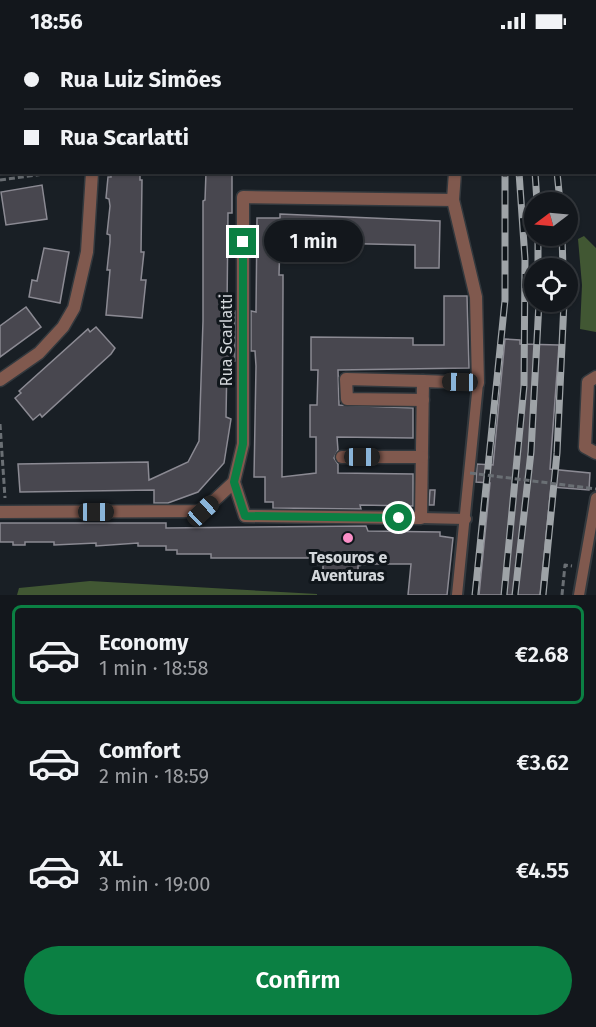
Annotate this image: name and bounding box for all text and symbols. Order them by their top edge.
text: 18:56 [30,8,83,35]
text: Rua Luiz Simões [60,66,221,93]
text: Rua Scarlatti [60,124,189,151]
north arrow [524,192,578,246]
map controls [524,192,578,312]
callout: 1 min [264,221,363,263]
route end [229,228,256,255]
text: 1 min [289,229,338,253]
button: locate [524,258,578,312]
street label: Rua Scarlatti [217,294,236,386]
car [442,373,478,391]
car [344,448,380,466]
car [184,492,222,530]
car [78,503,114,521]
route start [385,504,412,531]
marker: Tesouros e Aventuras [341,531,355,545]
place label: Tesouros e Aventuras [309,548,387,585]
icon: car [27,628,81,682]
text: Economy [99,629,188,656]
text: €2.68 [515,641,569,668]
text: 1 min · 18:58 [99,656,208,680]
icon: car [27,736,81,790]
text: Comfort [99,737,180,764]
text: €3.62 [516,749,569,776]
text: 2 min · 18:59 [99,764,209,788]
icon: car [27,844,81,898]
text: XL [99,845,123,872]
text: €4.55 [516,857,569,884]
text: 3 min · 19:00 [99,872,210,896]
button: Confirm [24,946,572,1015]

